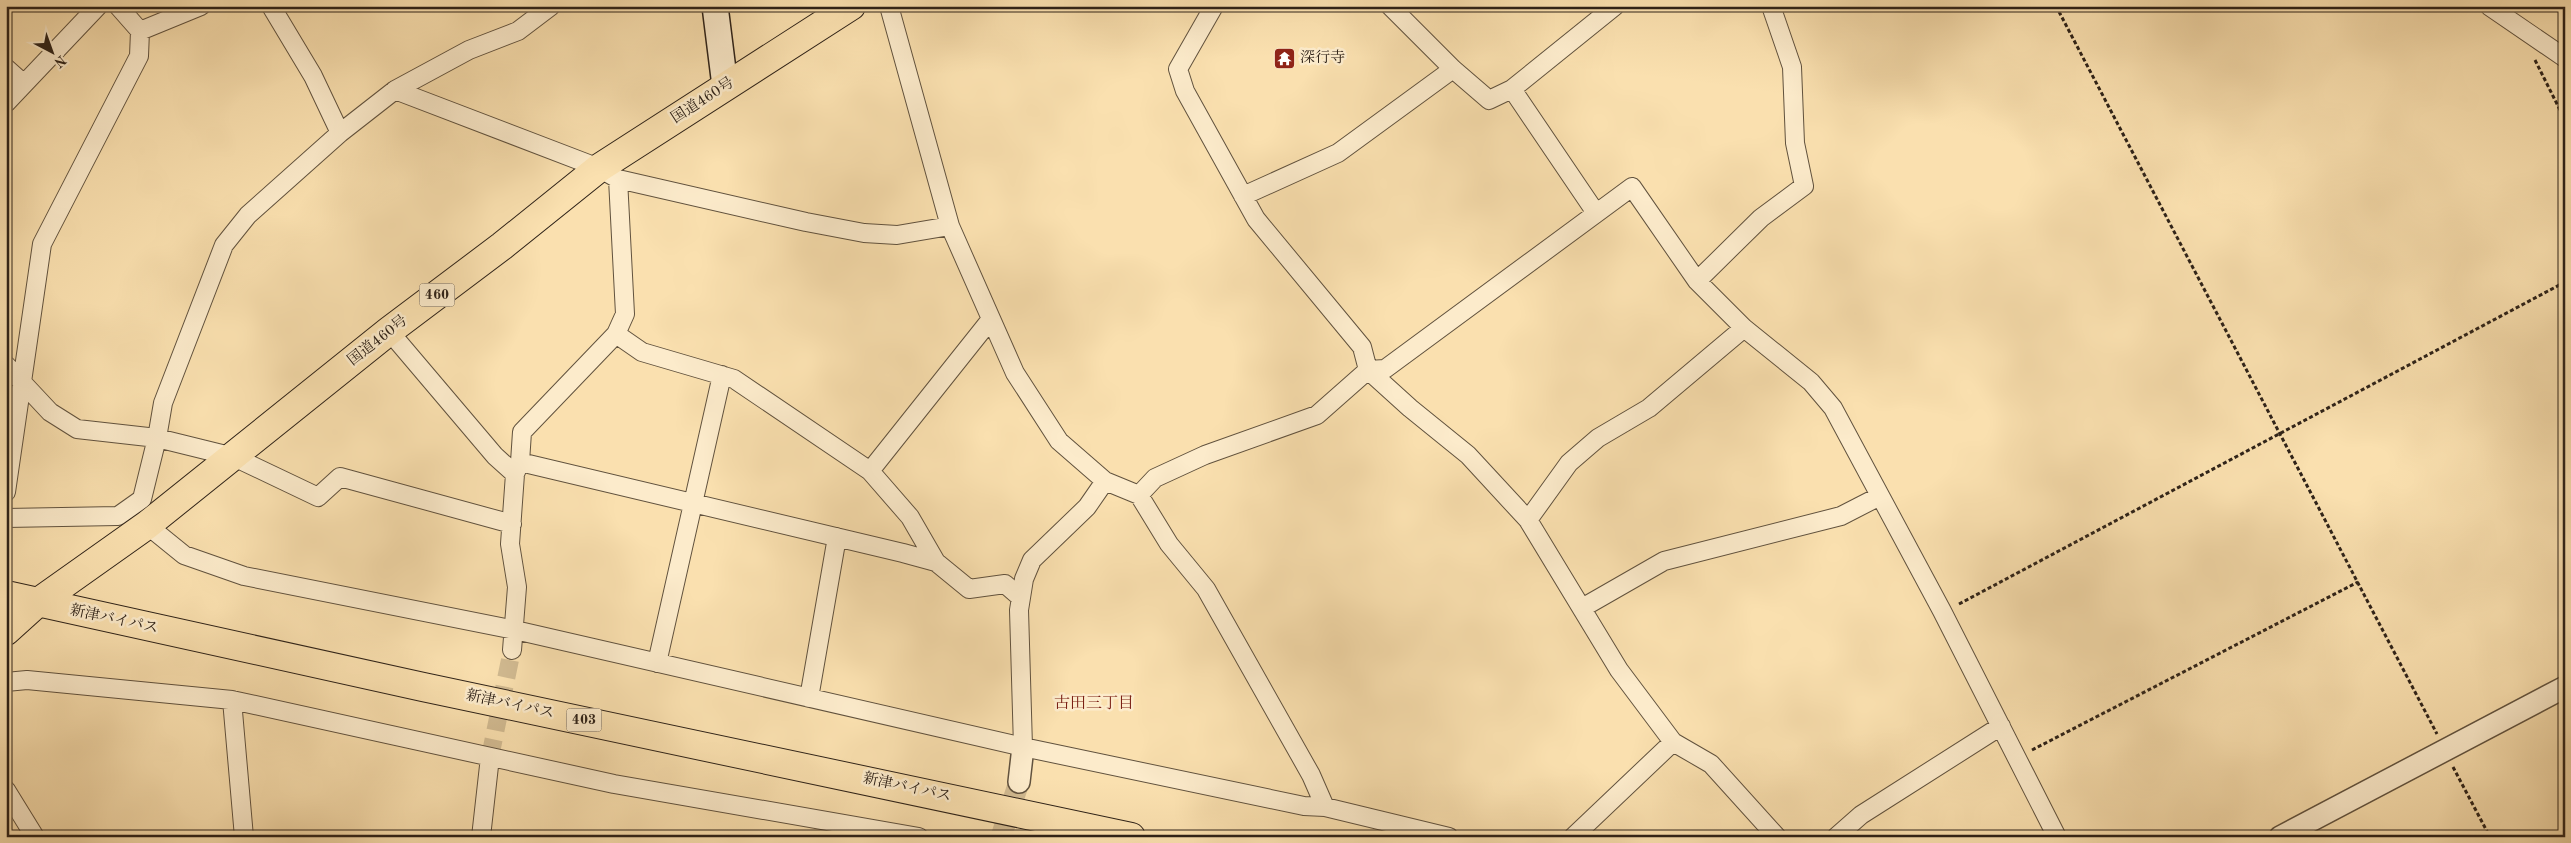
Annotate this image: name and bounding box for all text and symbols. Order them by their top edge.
north arrow [28,28,78,78]
temple icon: 深行寺 [1272,46,1296,70]
place label: 深行寺 [1300,49,1345,66]
text: N [51,52,69,70]
street label: 国道460号 [668,74,737,127]
road number: 460 [420,284,454,306]
street label: 国道460号 [344,312,411,369]
street label: 新津バイパス [69,601,160,637]
street label: 新津バイパス [465,686,556,722]
district label: 古田三丁目 [1054,694,1134,712]
road number: 403 [566,708,602,732]
street label: 新津バイパス [862,769,953,805]

